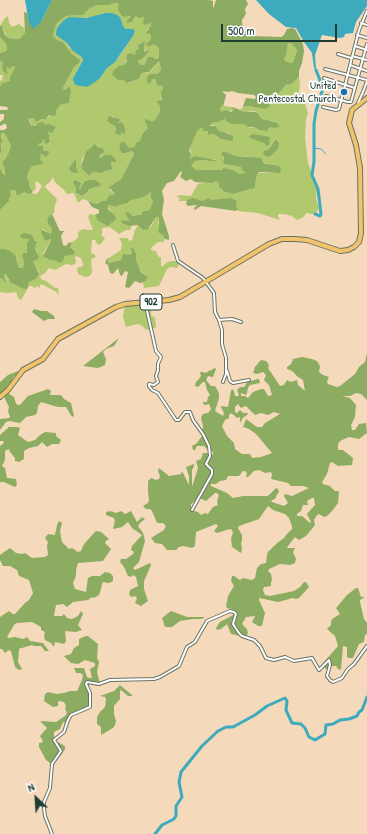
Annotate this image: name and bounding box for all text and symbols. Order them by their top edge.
scale bar [223,16,339,42]
text: 500 m [228,22,255,39]
place label: United Pentecostal Church [259,79,336,105]
marker: United Pentecostal Church [339,87,349,97]
road number: 902 [140,294,162,310]
north arrow [16,778,56,818]
text: N [25,780,37,795]

